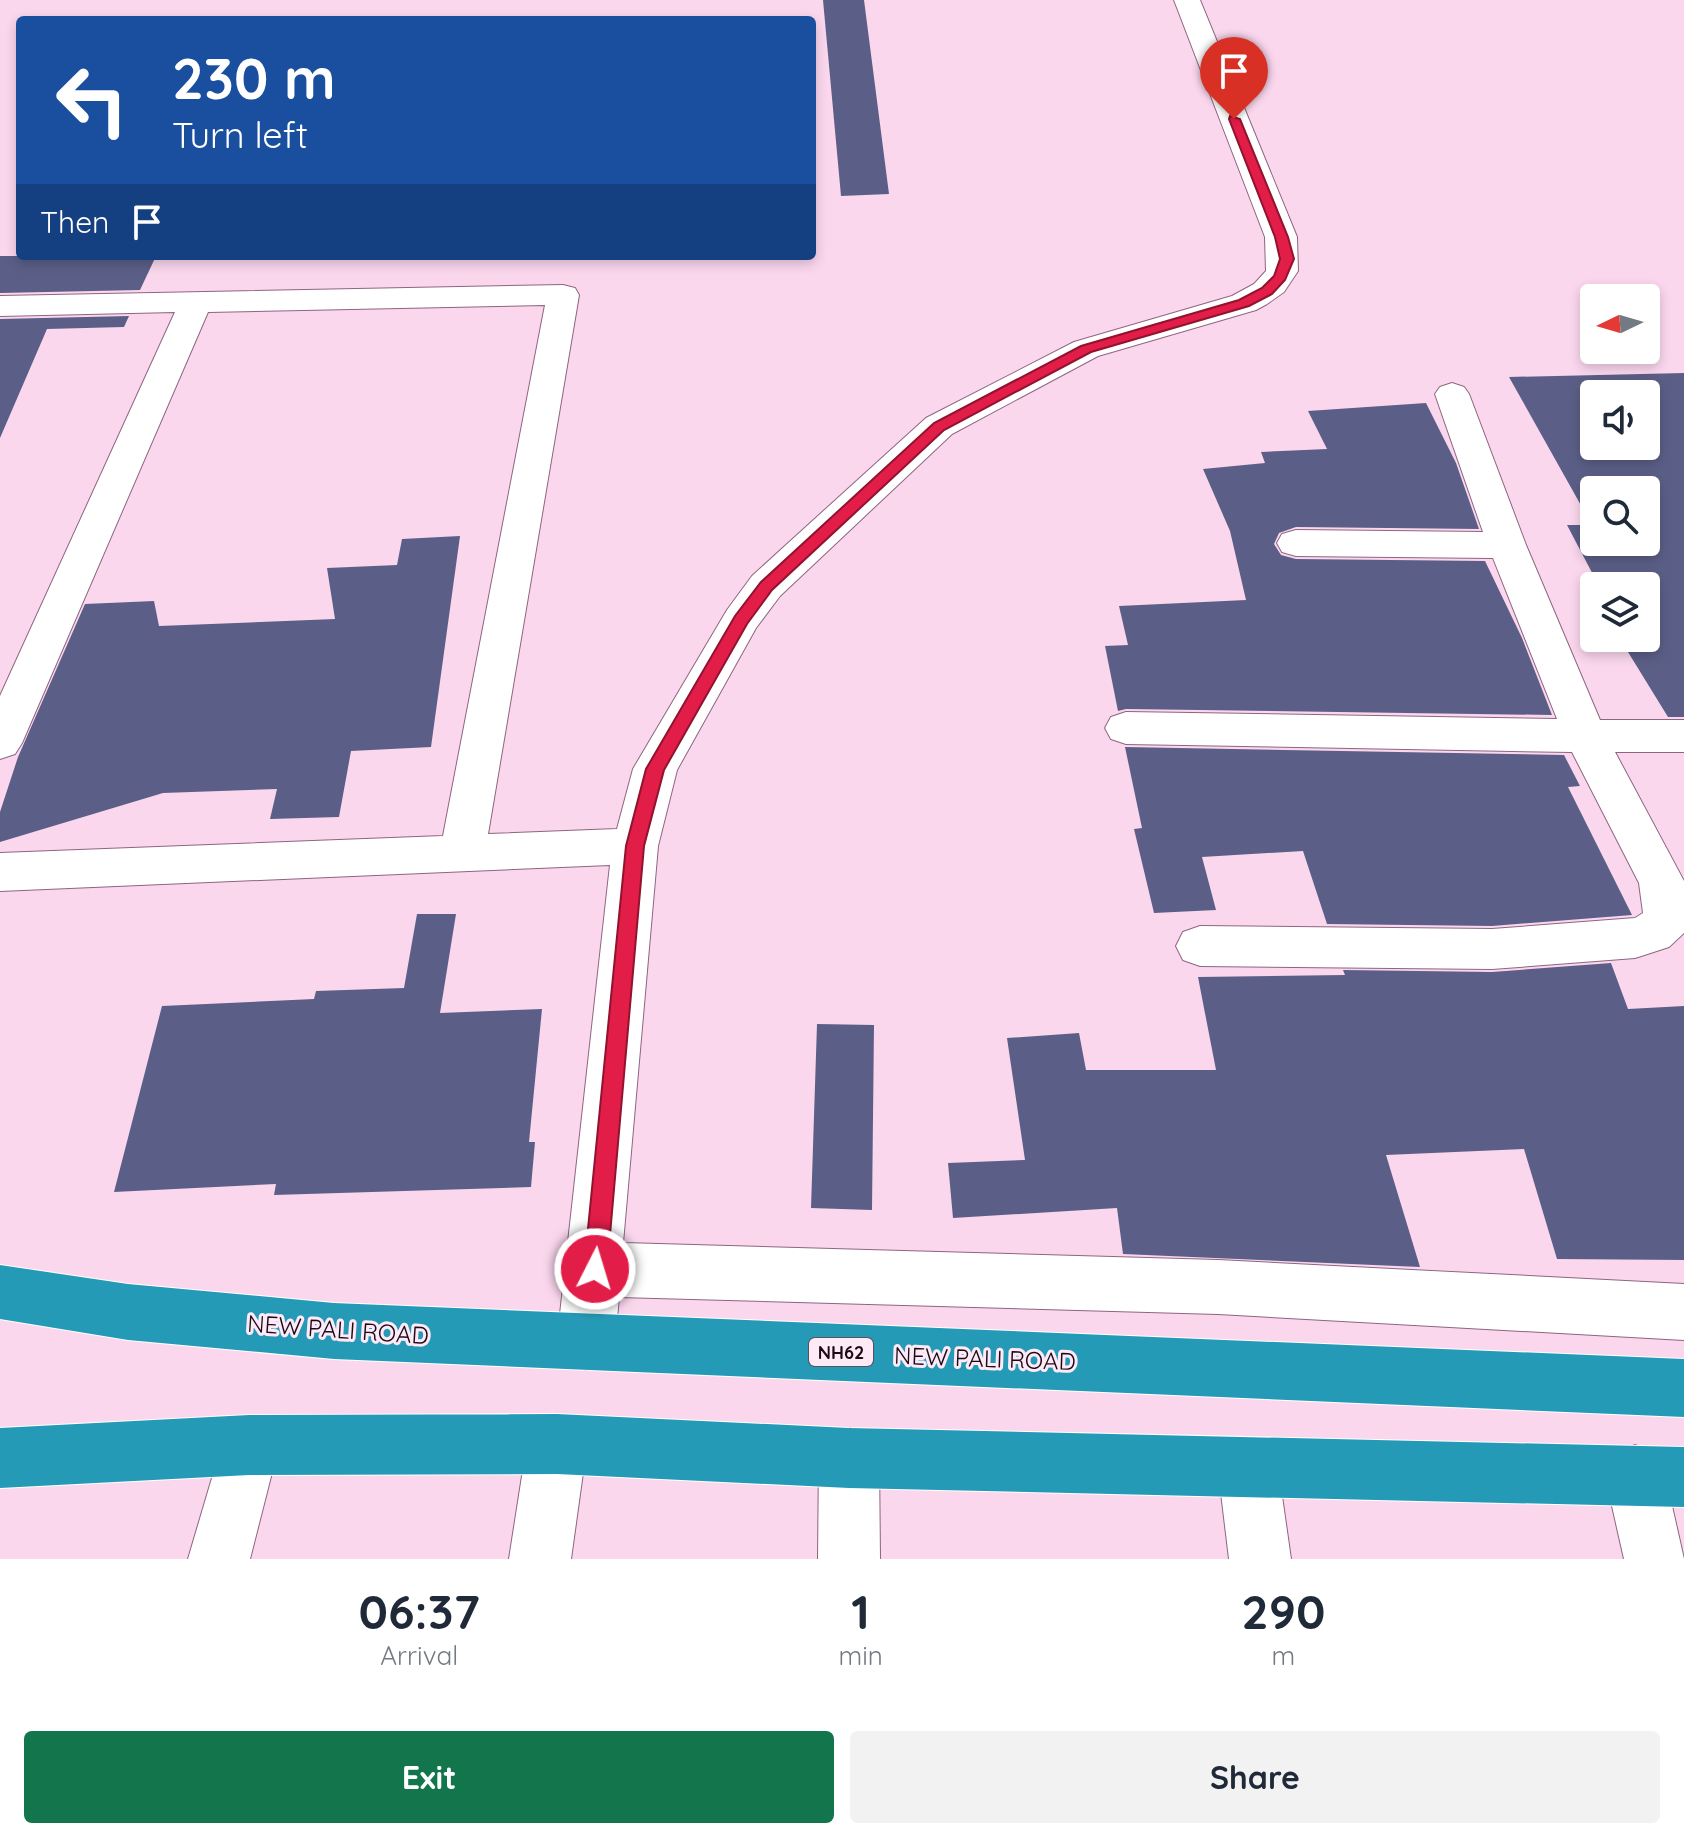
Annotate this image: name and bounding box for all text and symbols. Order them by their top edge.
pin [1200,37,1268,119]
text: 230 m [172,43,336,113]
icon: left [40,48,144,152]
icon: arrive [1212,49,1256,93]
text: Turn left [172,112,308,157]
icon: arrive [125,200,169,244]
text: Then [40,203,109,241]
north arrow [1580,284,1660,364]
map controls [1580,284,1660,652]
button: sound [1580,380,1660,460]
button: search [1580,476,1660,556]
button: layers [1580,572,1660,652]
position arrow [553,1227,637,1311]
street label: NEW PALI ROAD [246,1308,430,1350]
road number: NH62 [809,1338,873,1366]
street label: NEW PALI ROAD [894,1340,1076,1376]
text: 06:37 [359,1581,480,1641]
text: 1 [851,1581,870,1641]
text: 290 [1241,1581,1325,1641]
text: Arrival [380,1639,458,1672]
text: min [838,1639,883,1672]
text: m [1272,1639,1295,1672]
button: Exit [24,1731,834,1823]
button: Share [850,1731,1660,1823]

